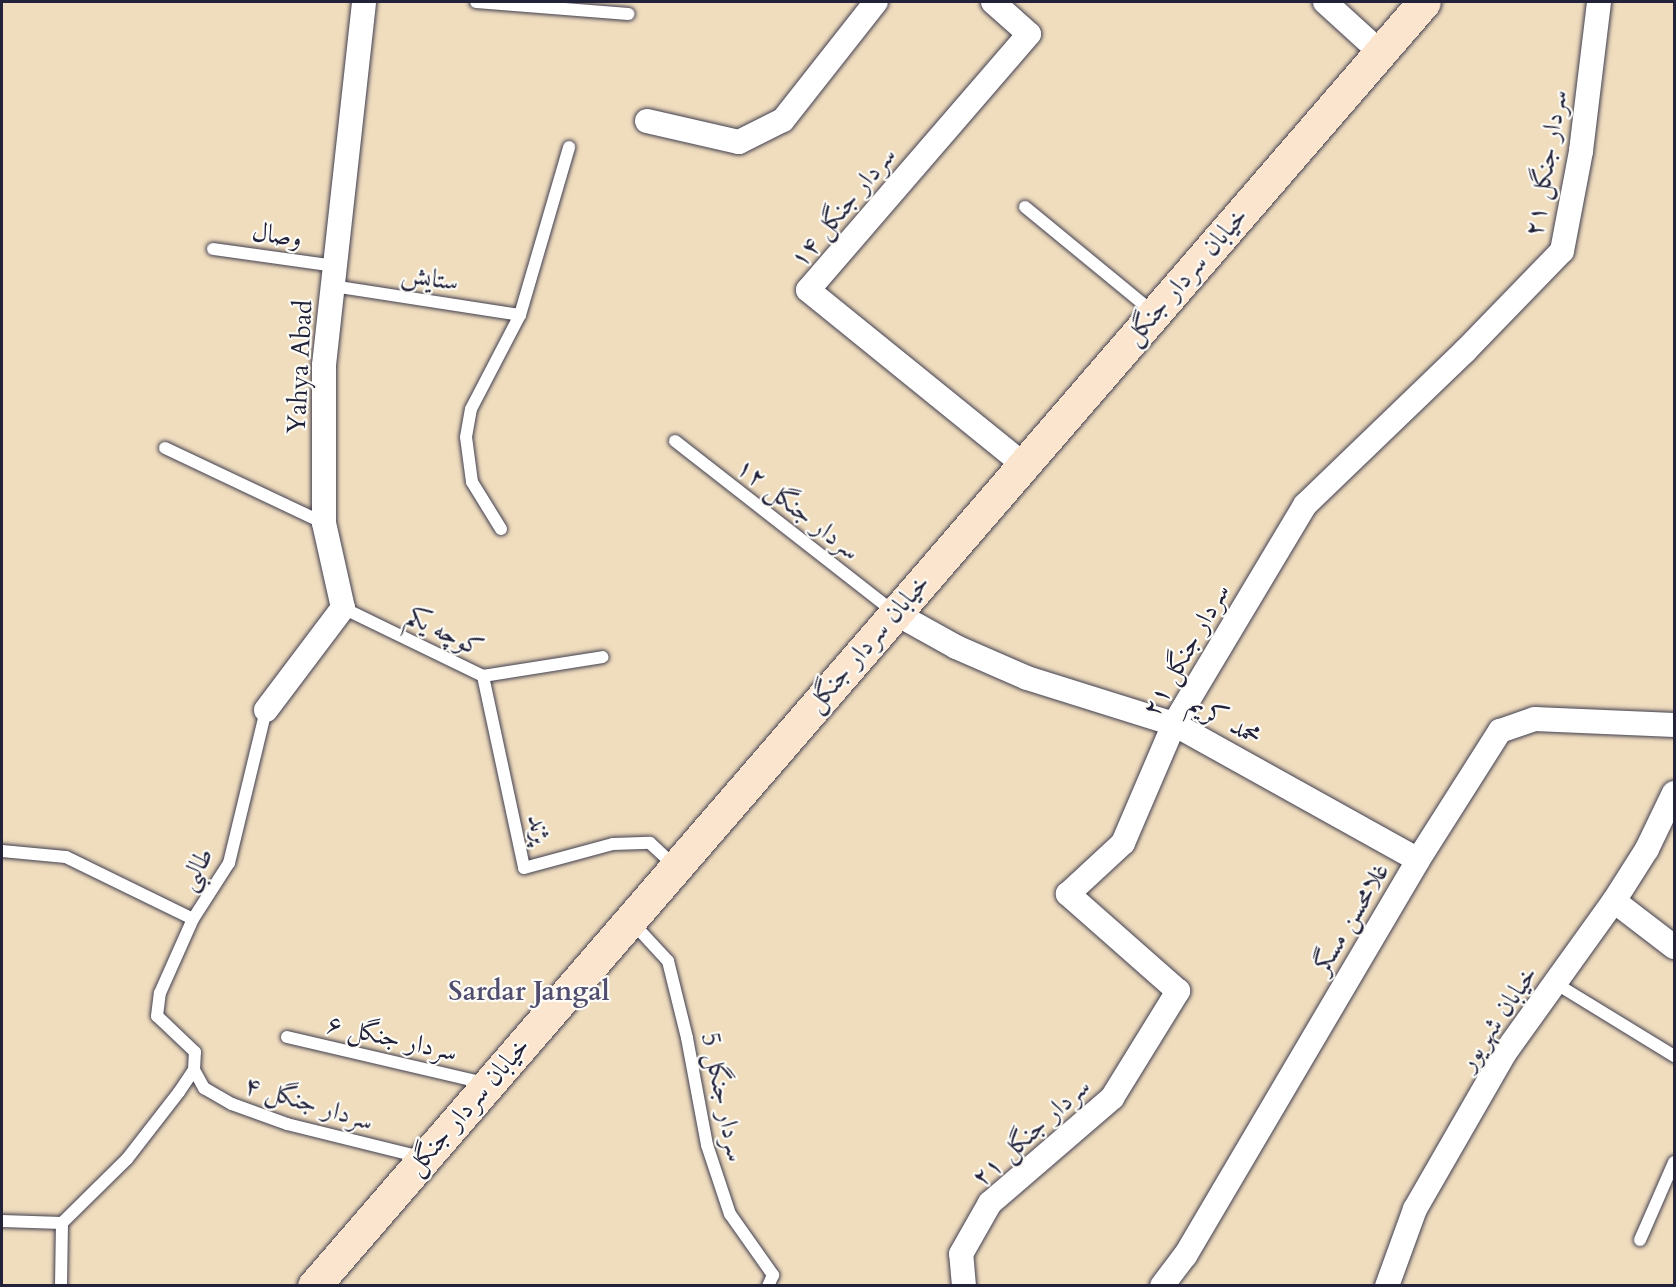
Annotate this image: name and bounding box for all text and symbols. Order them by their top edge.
street label: سردار جنگل ۲۱ [1518,87,1574,239]
street label: سردار جنگل ۱۴ [783,140,903,274]
street label: خیابان سردار جنگل [1118,201,1254,351]
street label: وصال [250,216,304,254]
street label: ستایش [399,258,461,298]
street label: Yahya Abad [281,299,319,435]
street label: سردار جنگل ۱۲ [730,451,866,567]
street label: خیابان سردار جنگل [800,568,936,718]
street label: سردار جنگل ۲۱ [1135,578,1237,722]
street label: کوچه یکم [401,600,489,664]
street label: محمد کریم [1183,688,1267,752]
street label: پژند [521,811,557,847]
street label: طالبی [172,842,220,896]
street label: غلامحسن مسگر [1306,857,1396,979]
street label: خیابان شهریور [1452,960,1544,1076]
district label: Sardar Jangal [448,976,610,1008]
street label: سردار جنگل ۶ [324,1008,460,1068]
street label: سردار جنگل 5 [694,1030,752,1164]
street label: خیابان سردار جنگل [400,1031,536,1181]
street label: سردار جنگل ۴ [241,1069,377,1137]
street label: سردار جنگل ۲۱ [965,1071,1097,1193]

